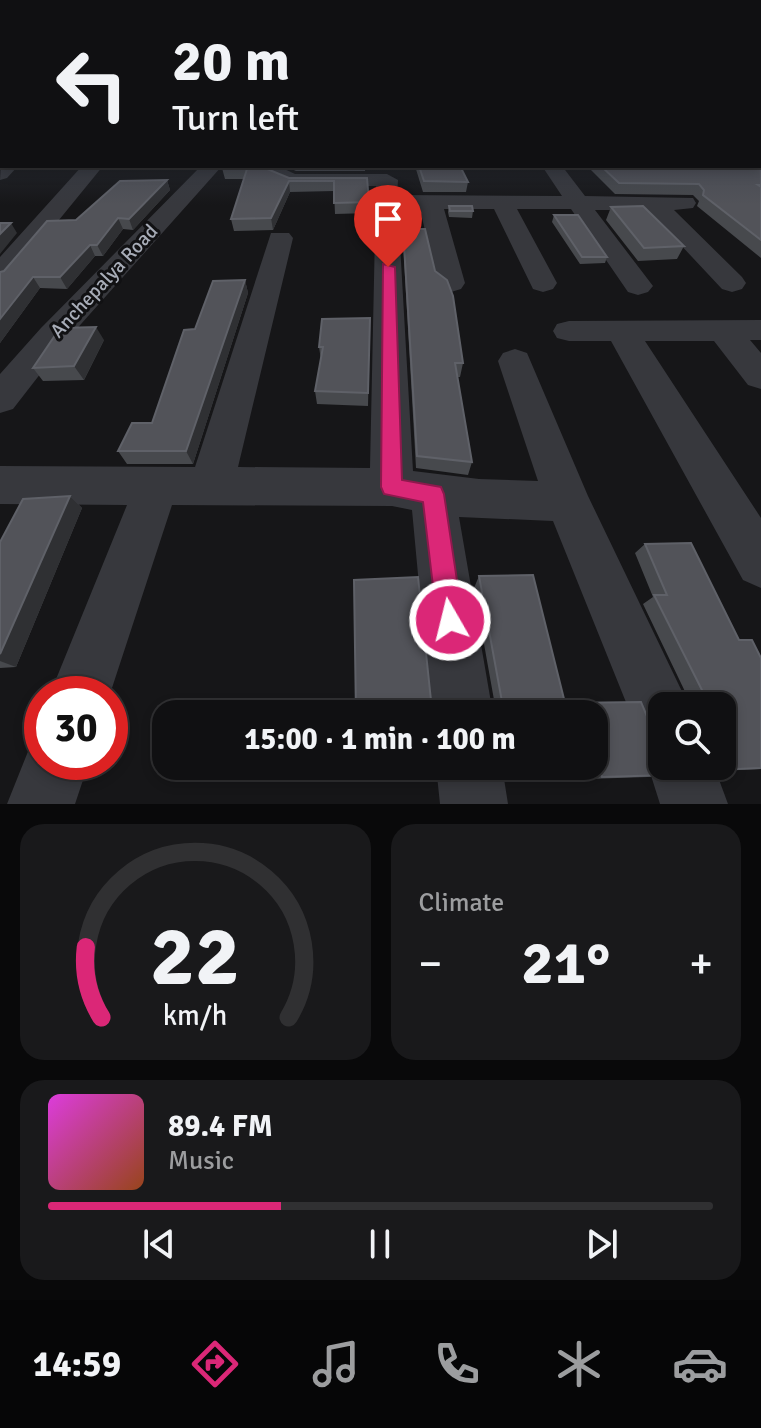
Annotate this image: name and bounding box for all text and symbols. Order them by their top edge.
text: 20 m [172,27,290,96]
icon: left [40,32,144,136]
text: Turn left [172,96,299,141]
pin [354,185,422,267]
icon: arrive [366,197,410,241]
street label: Anchepalya Road [45,219,163,343]
position arrow [408,578,492,662]
speed limit sign: 30 [24,676,128,780]
map controls [648,692,736,780]
button: search [648,692,736,780]
text: 15:00 · 1 min · 100 m [244,721,516,758]
text: Climate [419,887,504,919]
text: 22 [150,906,240,1008]
text: 21° [521,927,610,1001]
text: − [419,937,442,991]
text: + [689,937,713,991]
text: km/h [163,998,228,1033]
text: 89.4 FM [168,1108,273,1145]
text: Music [168,1145,234,1177]
icon: previous [137,1222,181,1266]
icon: pause [358,1222,402,1266]
icon: next [580,1222,624,1266]
icon: directions [187,1336,243,1392]
icon: music [308,1336,364,1392]
icon: phone [429,1336,485,1392]
icon: climate [551,1336,607,1392]
icon: car [672,1336,728,1392]
text: 14:59 [33,1342,121,1387]

